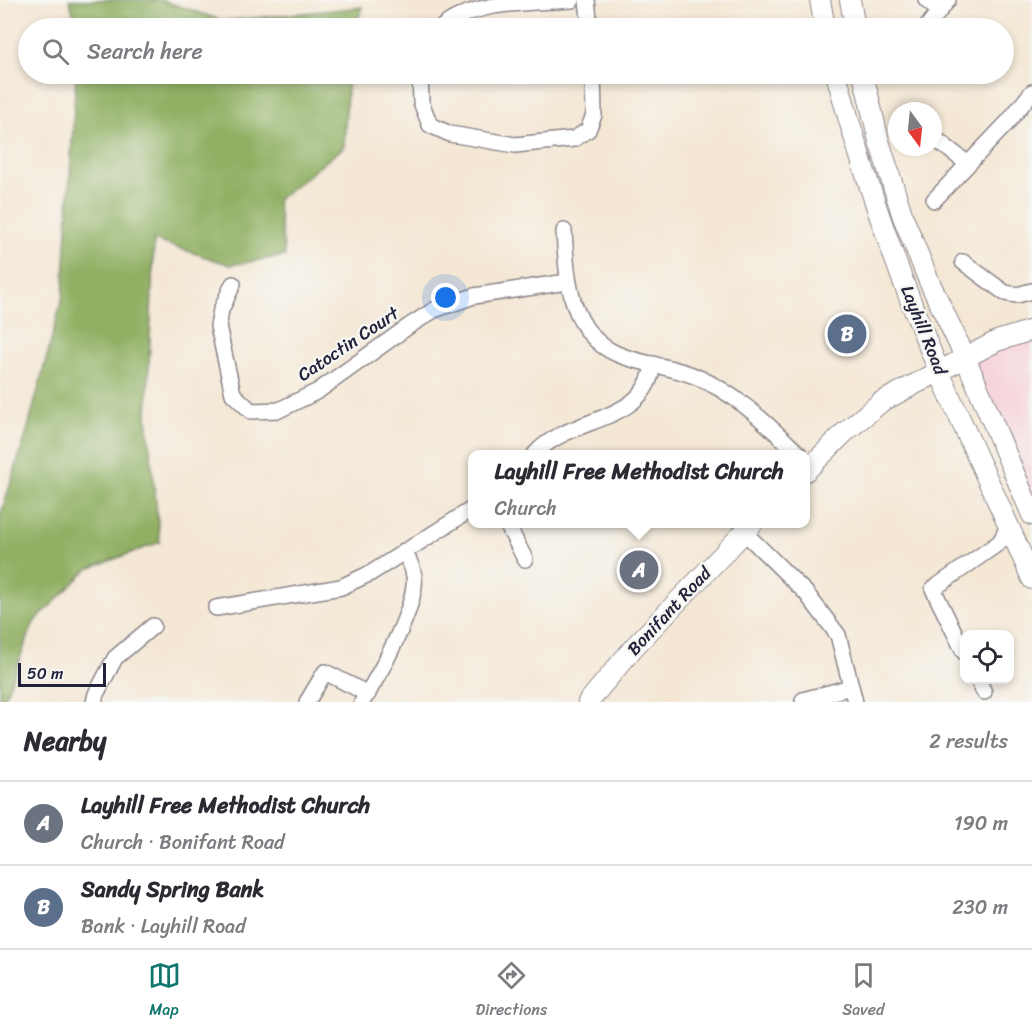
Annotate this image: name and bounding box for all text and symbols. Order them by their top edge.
search box [18,18,1014,84]
text: Search here [87,32,203,71]
icon: search [39,35,72,68]
north arrow [888,102,942,156]
street label: Layhill Road [891,280,957,381]
your location [431,283,460,312]
street label: Catoctin Court [290,297,406,390]
pin: B [828,312,866,356]
popup [468,450,810,528]
text: Layhill Free Methodist Church [494,452,784,491]
text: Church [494,491,557,526]
pin: A [620,548,658,592]
street label: Bonifant Road [619,558,720,663]
map controls [960,630,1014,684]
button: locate [960,630,1014,684]
text: 50 m [27,659,63,688]
scale bar [18,660,106,688]
text: Nearby [24,718,106,764]
text: 2 results [929,724,1008,759]
text: Layhill Free Methodist Church [81,786,370,825]
text: A [37,806,50,841]
text: 190 m [954,806,1008,841]
text: Church · Bonifant Road [81,825,285,860]
text: Sandy Spring Bank [81,870,264,909]
text: B [37,890,50,925]
text: 230 m [952,890,1008,925]
text: Bank · Layhill Road [81,909,246,944]
tab: Map [148,959,181,1024]
tab: Directions [476,959,547,1024]
tab: Saved [842,959,884,1024]

